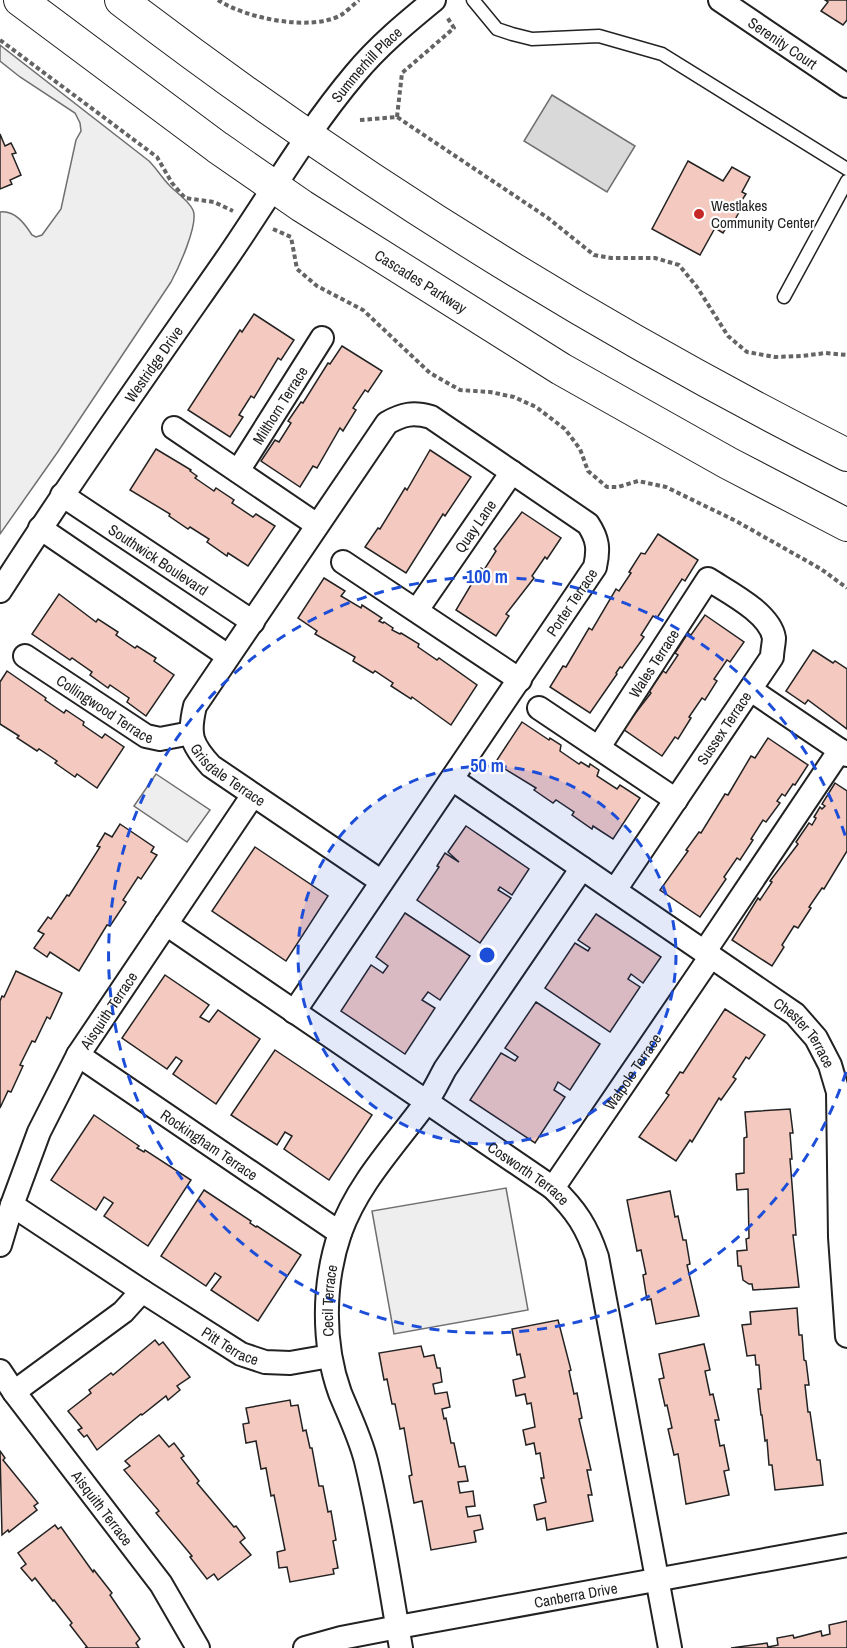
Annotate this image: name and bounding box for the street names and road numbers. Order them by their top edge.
street label: Serenity Court [744,12,822,74]
street label: Summerhill Place [326,21,406,107]
street label: Cascades Parkway [371,244,472,318]
street label: Westridge Drive [119,321,187,406]
street label: Milthorn Terrace [247,362,312,448]
street label: Quay Lane [449,495,501,557]
street label: Southwick Boulevard [105,518,213,600]
street label: Porter Terrace [541,564,602,640]
street label: Wales Terrace [623,625,684,702]
street label: Collingwood Terrace [53,669,155,748]
street label: Sussex Terrace [692,687,756,769]
street label: Grisdale Terrace [186,739,270,811]
street label: Aisquith Terrace [74,967,142,1054]
street label: Chester Terrace [770,992,840,1071]
street label: Walpole Terrace [599,1029,666,1114]
street label: Rockingham Terrace [157,1104,262,1185]
street label: Cosworth Terrace [484,1136,575,1209]
street label: Cecil Terrace [316,1263,342,1338]
street label: Pitt Terrace [198,1321,262,1370]
street label: Aisquith Terrace [66,1465,138,1550]
street label: Canberra Drive [532,1577,619,1612]

